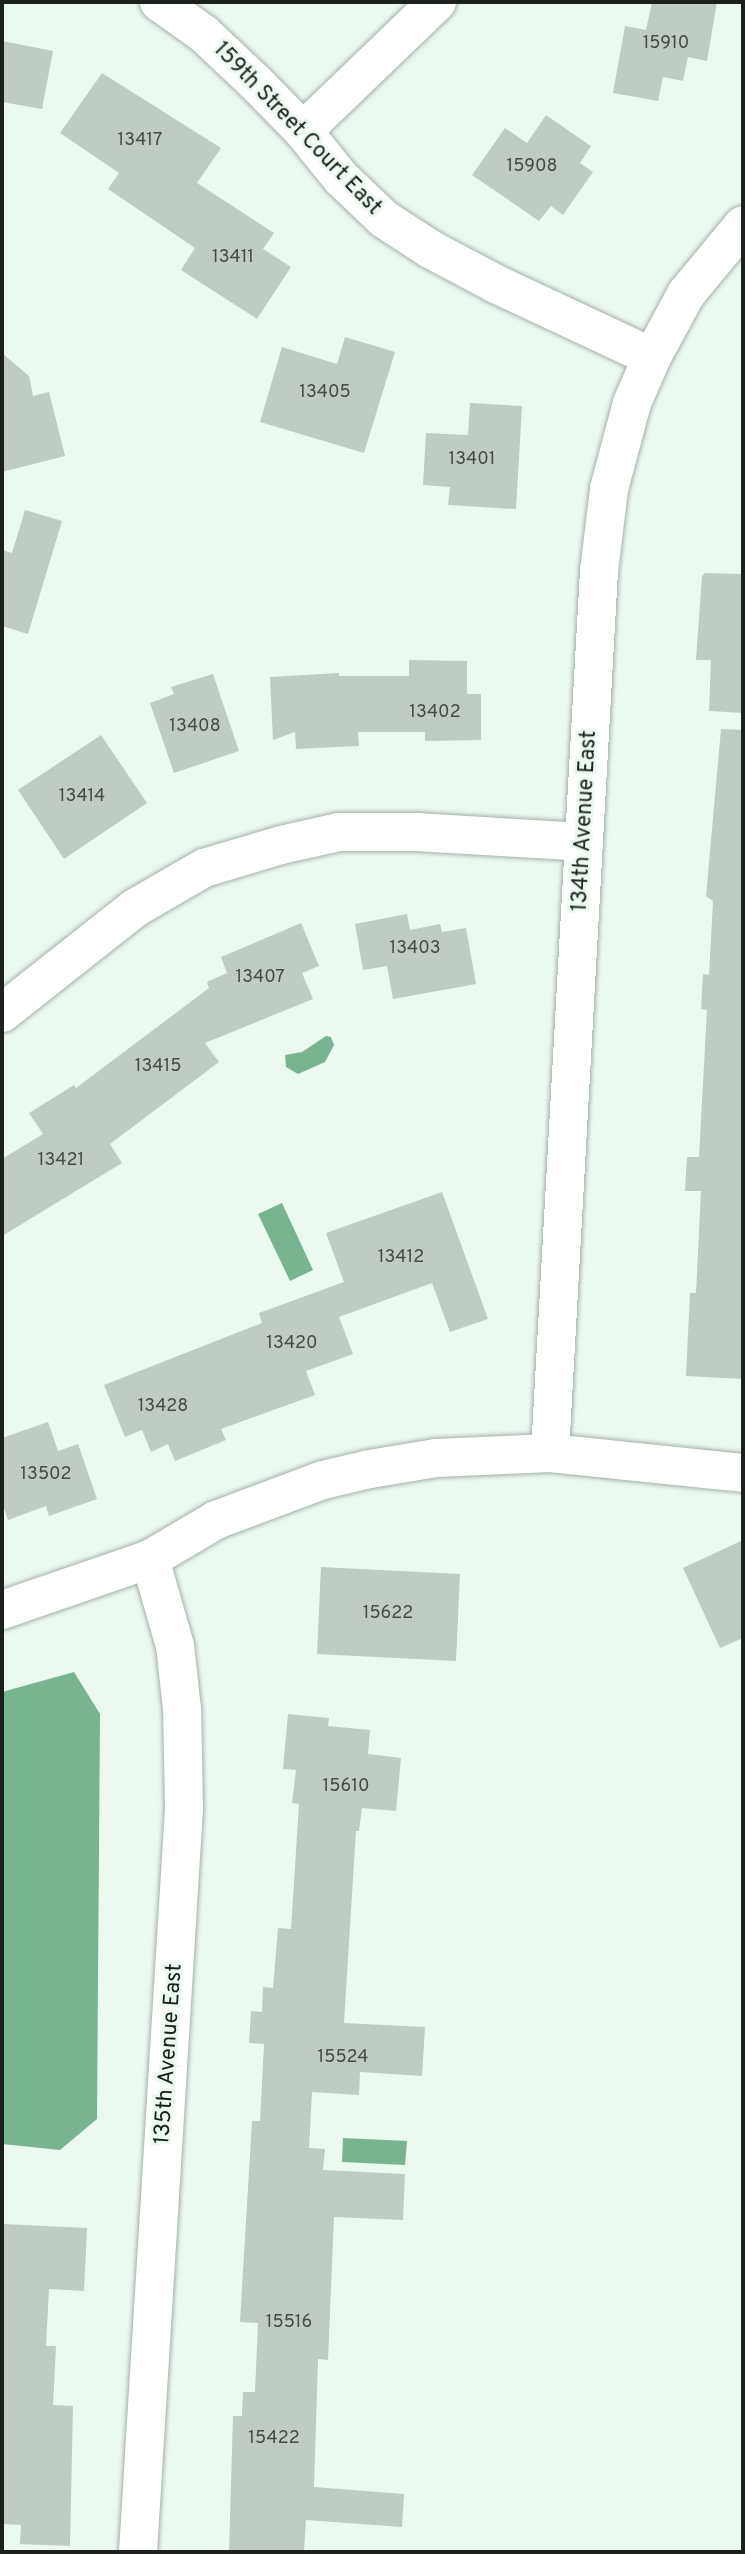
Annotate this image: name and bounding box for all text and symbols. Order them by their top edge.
house number: 15910 [643,33,689,55]
street label: 159th Street Court East [207,37,387,221]
house number: 13417 [118,130,162,152]
house number: 15908 [507,156,557,178]
house number: 13411 [212,247,254,269]
house number: 13405 [299,382,351,404]
house number: 13401 [449,449,495,471]
house number: 13402 [409,702,461,724]
house number: 13408 [169,716,221,738]
street label: 134th Avenue East [567,729,603,913]
house number: 13414 [59,786,105,808]
house number: 13403 [389,938,441,960]
house number: 13407 [235,967,285,989]
house number: 13415 [135,1056,181,1078]
house number: 13421 [38,1150,84,1172]
house number: 13412 [378,1247,424,1269]
house number: 13420 [266,1333,318,1355]
house number: 13428 [138,1396,188,1418]
house number: 13502 [20,1464,72,1486]
house number: 15622 [363,1603,413,1625]
house number: 15610 [323,1776,369,1798]
street label: 135th Avenue East [149,1962,189,2146]
house number: 15524 [318,2047,368,2069]
house number: 15516 [266,2312,312,2334]
house number: 15422 [248,2428,300,2450]

